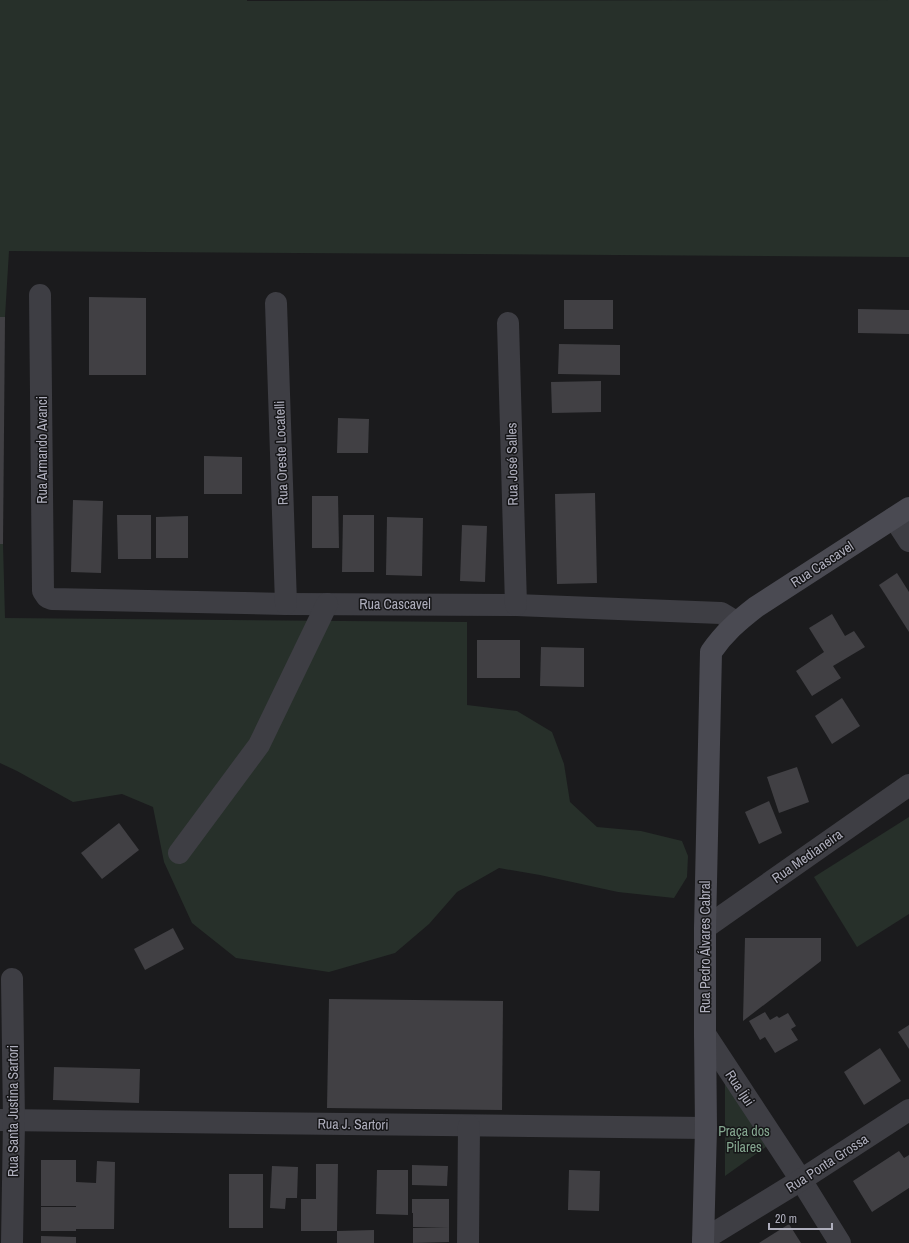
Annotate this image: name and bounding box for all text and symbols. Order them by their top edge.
street label: Rua Armando Avanci [33,396,51,504]
street label: Rua Oreste Locatelli [270,400,292,506]
street label: Rua José Salles [502,422,522,506]
street label: Rua Cascavel [787,537,857,591]
street label: Rua Cascavel [359,595,431,613]
street label: Rua Medianeira [768,825,846,887]
street label: Rua Pedro Álvares Cabral [696,881,714,1013]
street label: Rua Santa Justina Sartori [4,1045,22,1177]
street label: Rua Íjui [721,1067,759,1109]
street label: Rua J. Sartori [317,1114,389,1134]
park label: Praça dos Pilares [718,1122,770,1156]
street label: Rua Ponta Grossa [782,1129,872,1196]
scale bar [769,1205,832,1231]
text: 20 m [775,1211,797,1227]

